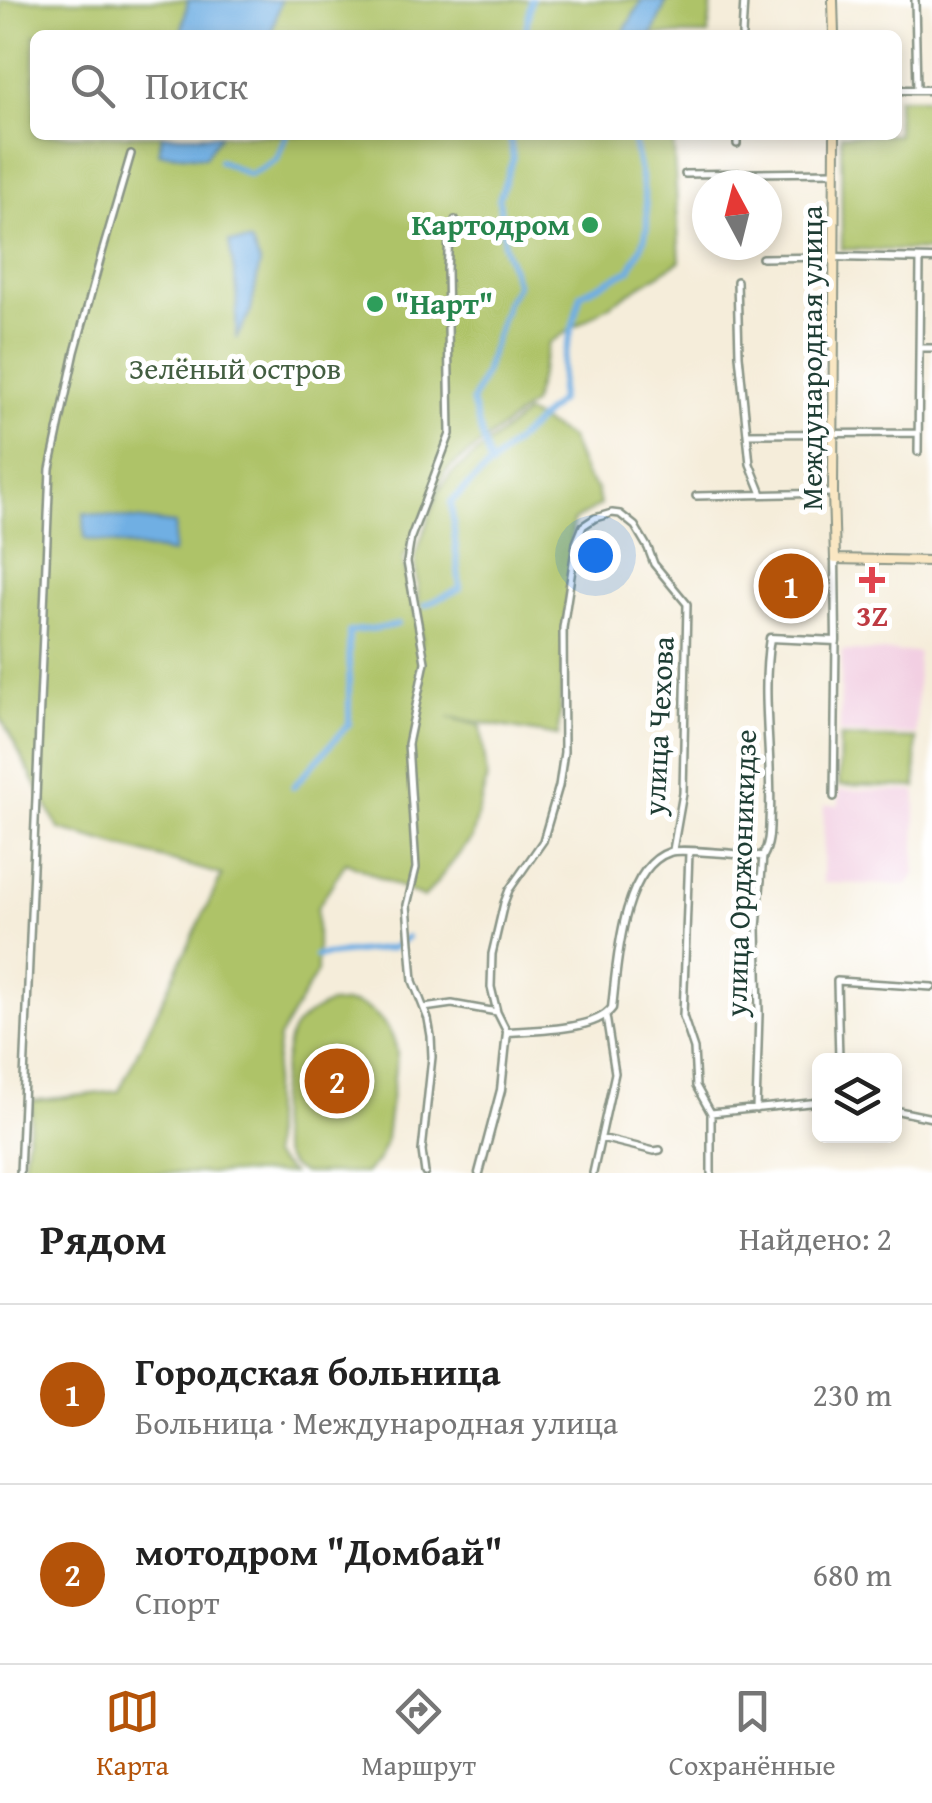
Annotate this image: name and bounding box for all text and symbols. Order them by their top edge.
search box [30,30,902,140]
text: Поиск [145,57,248,113]
icon: search [65,58,120,113]
north arrow [692,170,782,260]
place label: Картодром [411,202,570,246]
street label: Международная улица [789,205,833,511]
marker: Картодром [579,214,601,236]
place label: "Нарт" [395,281,493,325]
marker: "Нарт" [364,293,386,315]
park label: Зелёный остров [129,346,341,390]
your location [570,530,621,581]
pin: 1 [758,548,824,624]
marker: 3Z [859,567,885,593]
place label: 3Z [856,593,888,637]
street label: улица Чехова [631,634,685,818]
street label: улица Орджоникидзе [713,728,767,1019]
pin: 2 [304,1044,370,1118]
map controls [812,1053,902,1143]
button: layers [812,1053,902,1143]
text: Рядом [40,1208,167,1269]
text: Найдено: 2 [739,1215,892,1262]
text: Городская больница [135,1343,501,1399]
text: 1 [64,1371,81,1418]
text: 230 m [813,1371,892,1418]
text: Больница · Международная улица [135,1399,618,1446]
text: мотодром "Домбай" [135,1523,503,1579]
text: 2 [64,1551,81,1598]
text: 680 m [813,1551,892,1598]
text: Спорт [135,1579,219,1626]
tab: Карта [96,1684,169,1785]
tab: Маршрут [362,1684,476,1785]
tab: Сохранённые [669,1684,836,1785]

